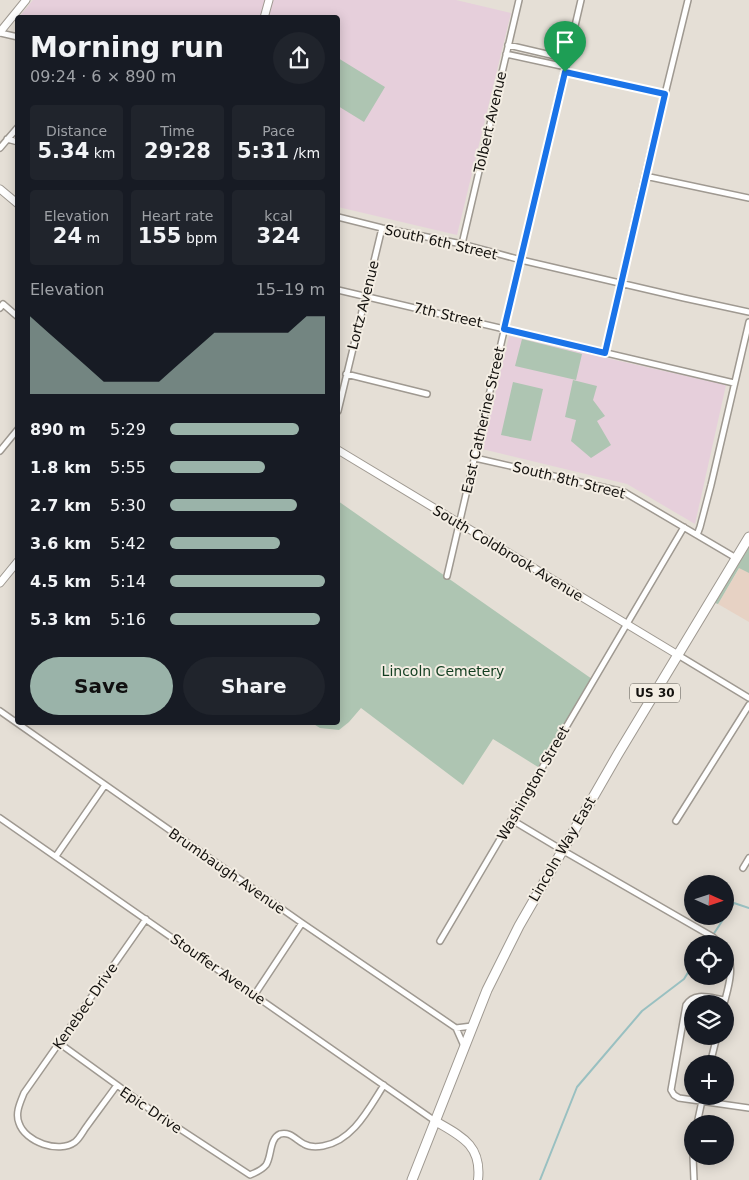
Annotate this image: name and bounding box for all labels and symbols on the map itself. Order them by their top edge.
pin [544,21,586,72]
street label: Tolbert Avenue [470,70,509,175]
street label: South 6th Street [383,221,500,263]
street label: Lortz Avenue [344,259,382,351]
street label: 7th Street [412,299,485,331]
street label: East Catherine Street [458,345,508,495]
street label: South 8th Street [511,458,627,502]
street label: South Coldbrook Avenue [430,502,586,604]
park label: Lincoln Cemetery [382,663,504,679]
road number: US 30 [630,684,680,702]
street label: Washington Street [494,723,572,843]
street label: Lincoln Way East [525,793,599,904]
street label: Brumbaugh Avenue [166,825,288,917]
north arrow [684,875,734,925]
street label: Stouffer Avenue [167,930,269,1008]
street label: Kenebec Drive [49,960,121,1052]
street label: Epic Drive [117,1083,185,1137]

